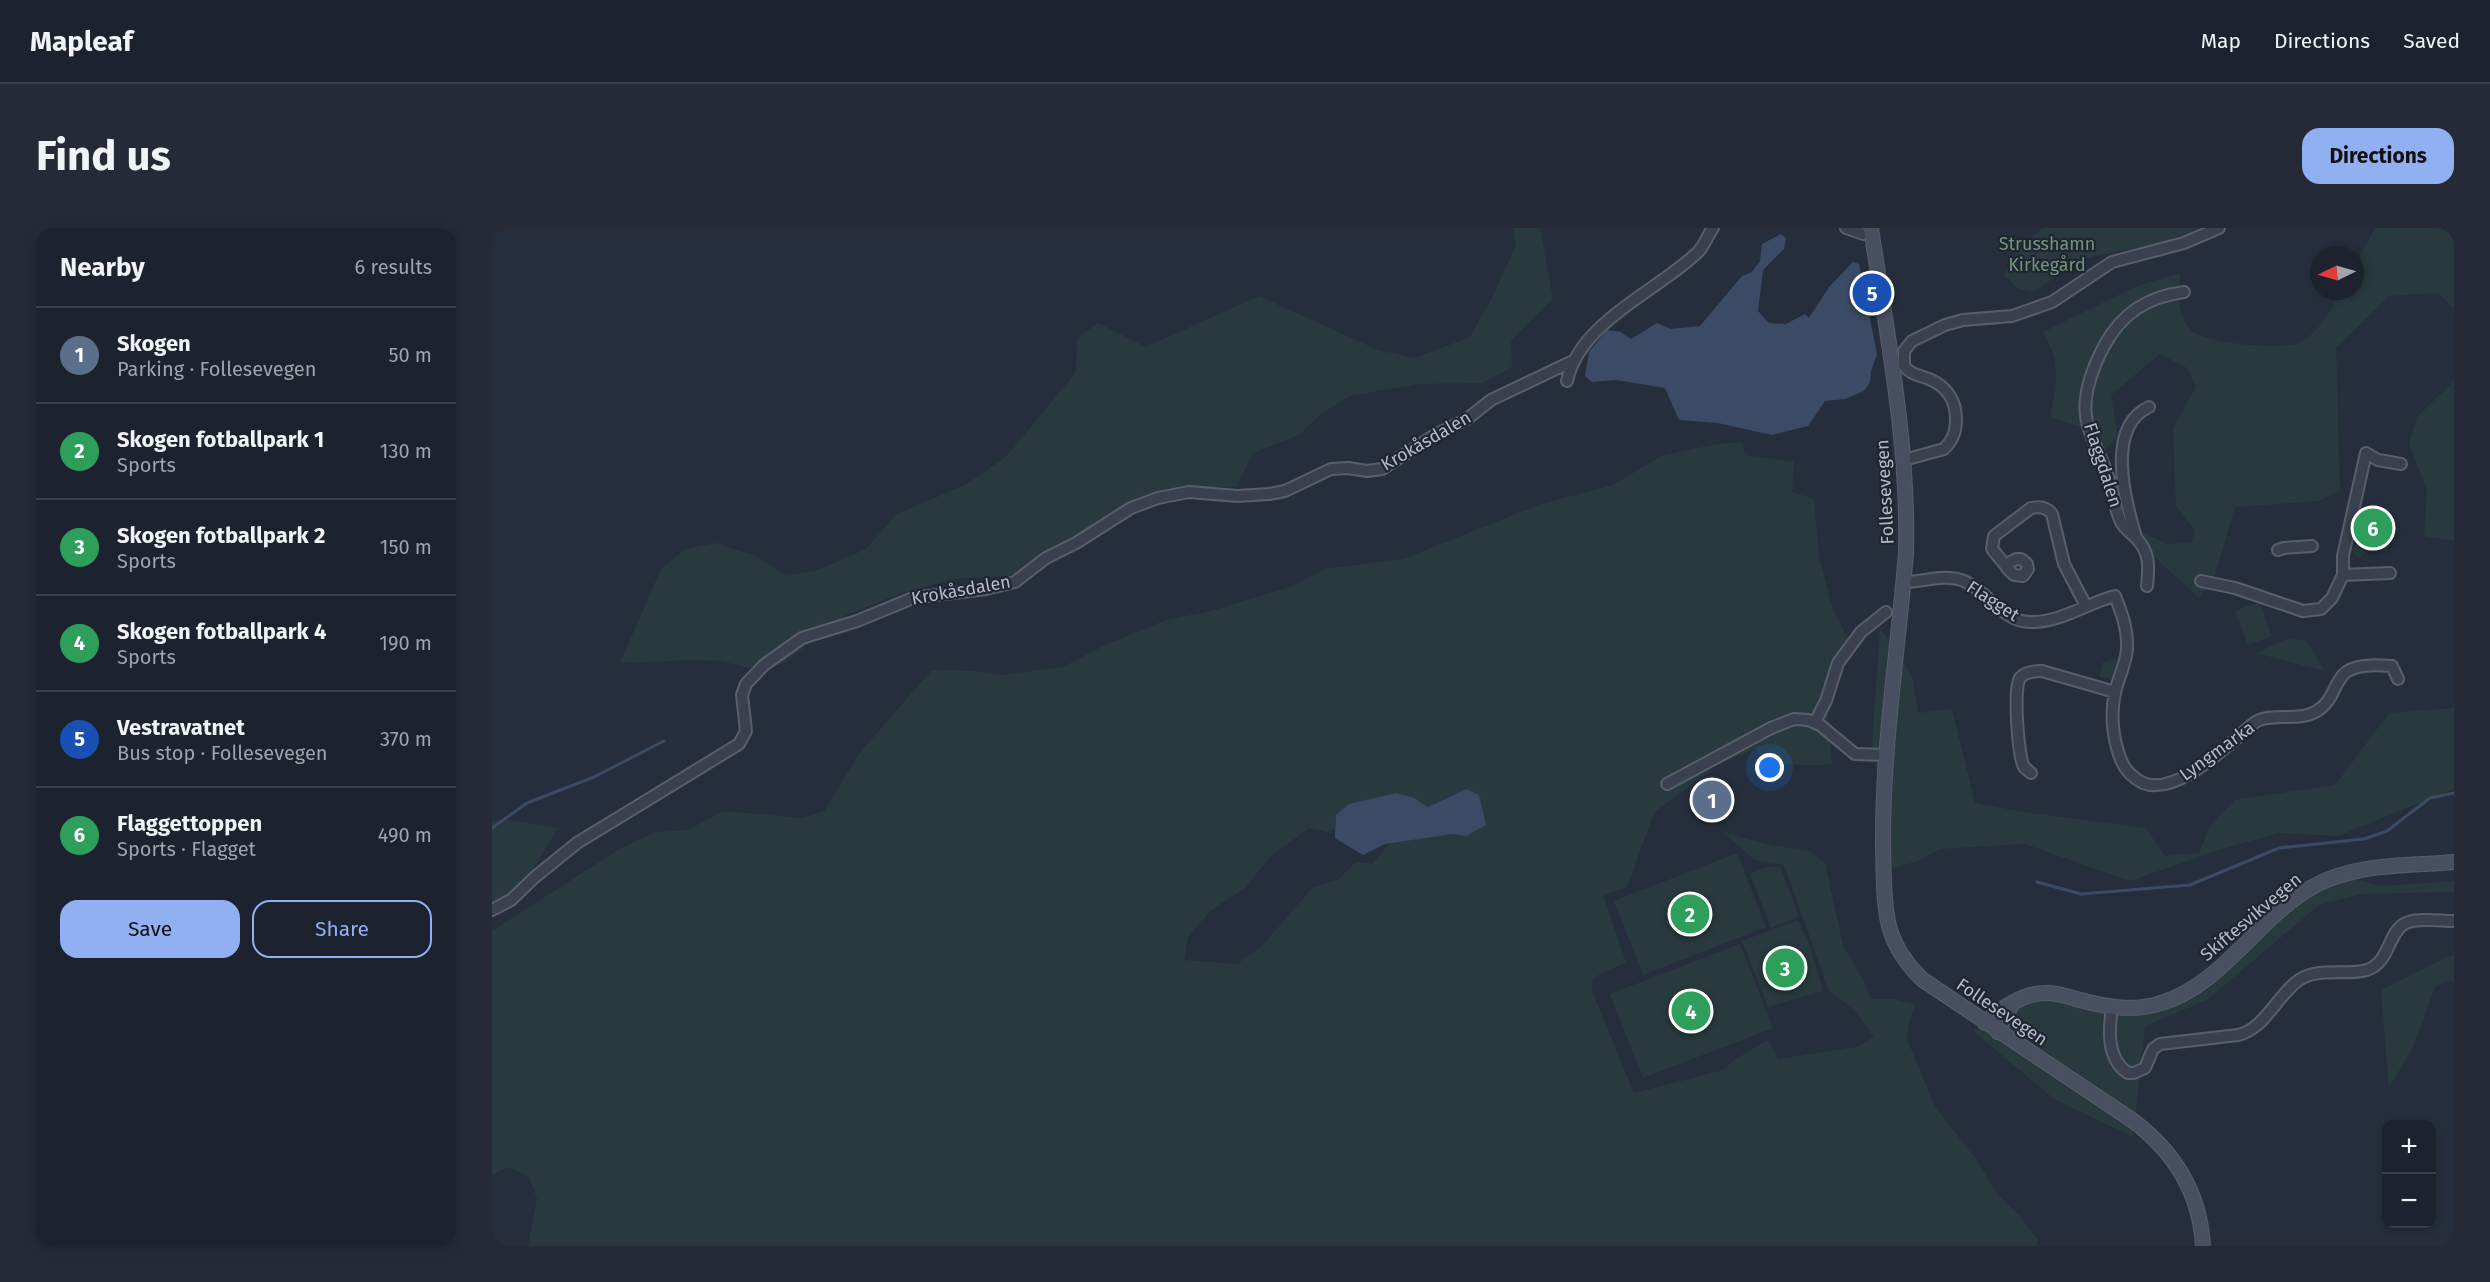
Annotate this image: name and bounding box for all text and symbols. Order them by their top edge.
text: Mapleaf [30,25,133,58]
text: Map [2201,28,2241,54]
text: Directions [2274,28,2370,54]
text: Saved [2403,28,2460,54]
button: Directions [2302,128,2454,184]
text: Find us [36,131,171,181]
park label: Strusshamn Kirkegård [1999,233,2095,276]
north arrow [2310,246,2364,300]
text: Nearby [60,252,145,283]
text: 6 results [355,255,432,279]
pin: 5 [1852,270,1892,316]
text: Skogen [117,330,191,357]
text: 1 [75,343,84,367]
text: 50 m [388,343,432,367]
text: Parking · Follesevegen [117,357,316,381]
street label: Krokåsdalen [1377,406,1475,476]
street label: Flaggdalen [2079,420,2127,510]
text: Skogen fotballpark 1 [117,426,324,453]
text: 2 [74,439,85,463]
text: 130 m [380,439,432,463]
street label: Follesevegen [1871,439,1899,545]
text: Sports [117,453,176,477]
pin: 6 [2354,506,2392,550]
text: Skogen fotballpark 2 [117,522,325,549]
text: 3 [74,535,85,559]
text: 150 m [380,535,432,559]
text: Sports [117,549,176,573]
street label: Krokåsdalen [910,570,1012,610]
street label: Flagget [1963,576,2024,626]
text: Skogen fotballpark 4 [117,618,326,645]
text: 4 [74,631,85,655]
text: 190 m [379,631,432,655]
text: Sports [117,645,176,669]
text: Vestravatnet [117,714,245,741]
street label: Lyngmarka [2175,716,2259,786]
text: 5 [74,727,85,751]
text: 370 m [380,727,432,751]
text: Bus stop · Follesevegen [117,741,328,765]
your location [1755,753,1784,782]
pin: 1 [1692,778,1732,822]
text: Flaggettoppen [117,810,262,837]
text: 6 [74,823,85,847]
text: 490 m [378,823,432,847]
text: Sports · Flagget [117,837,256,861]
street label: Skiftesvikvegen [2196,868,2306,966]
pin: 2 [1670,892,1710,936]
button: Save [60,900,240,958]
button: Share [252,900,432,958]
pin: 3 [1766,946,1804,990]
street label: Follesevegen [1952,973,2052,1051]
pin: 4 [1672,988,1710,1034]
map controls [2382,1120,2436,1228]
button: + [2382,1120,2436,1174]
button: − [2382,1174,2436,1228]

